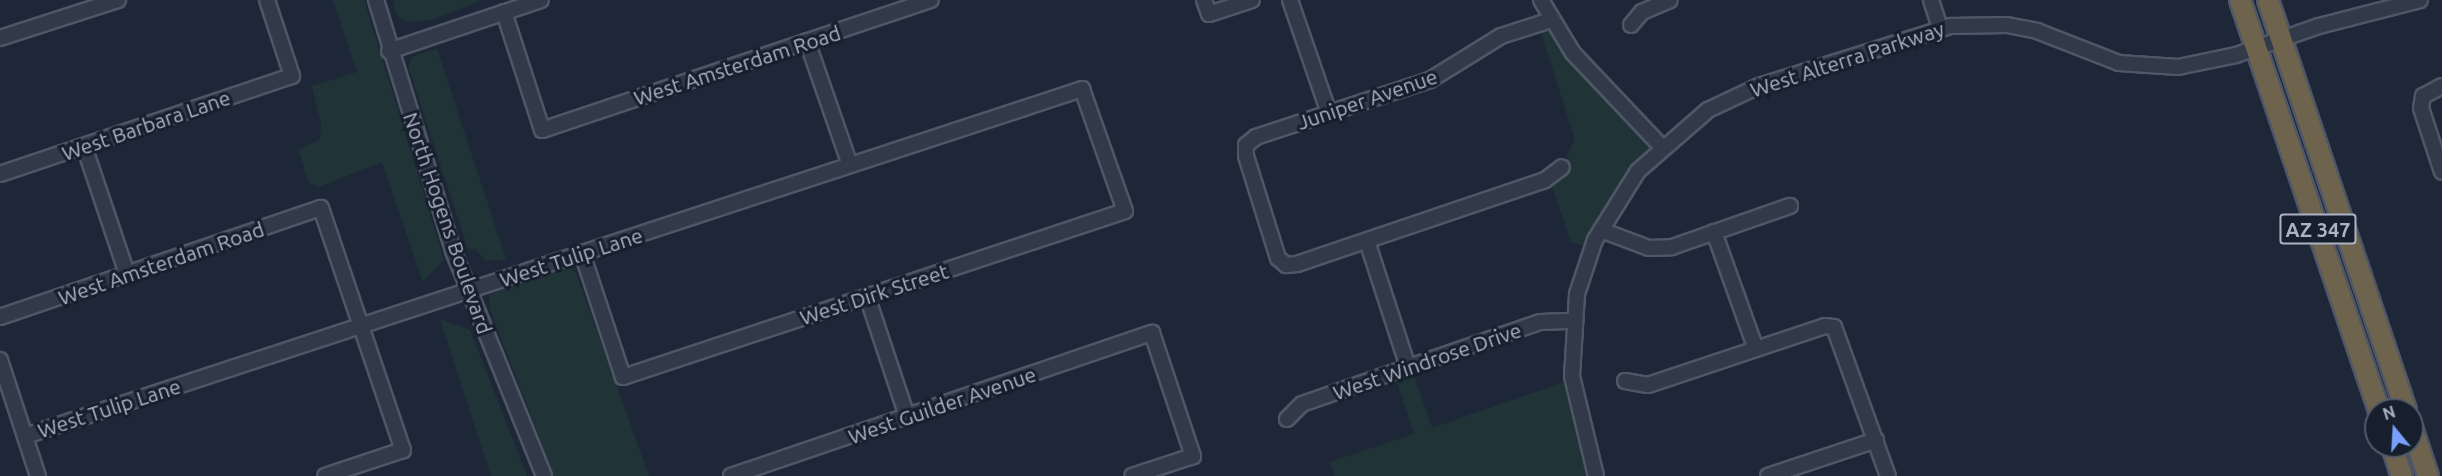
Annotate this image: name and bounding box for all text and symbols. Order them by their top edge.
street label: West Alterra Parkway [1747,16,1947,102]
street label: West Amsterdam Road [630,20,844,110]
street label: Juniper Avenue [1293,63,1441,135]
street label: West Barbara Lane [58,84,234,166]
street label: North Hogens Boulevard [398,109,498,337]
road number: AZ 347 [2279,212,2357,246]
street label: West Amsterdam Road [55,216,267,310]
street label: West Tulip Lane [496,222,646,292]
street label: West Dirk Street [796,258,952,330]
street label: West Windrose Drive [1330,317,1524,405]
street label: West Guilder Avenue [845,361,1039,449]
street label: West Tulip Lane [34,373,184,443]
north arrow [2364,398,2424,458]
text: N [2381,402,2398,423]

